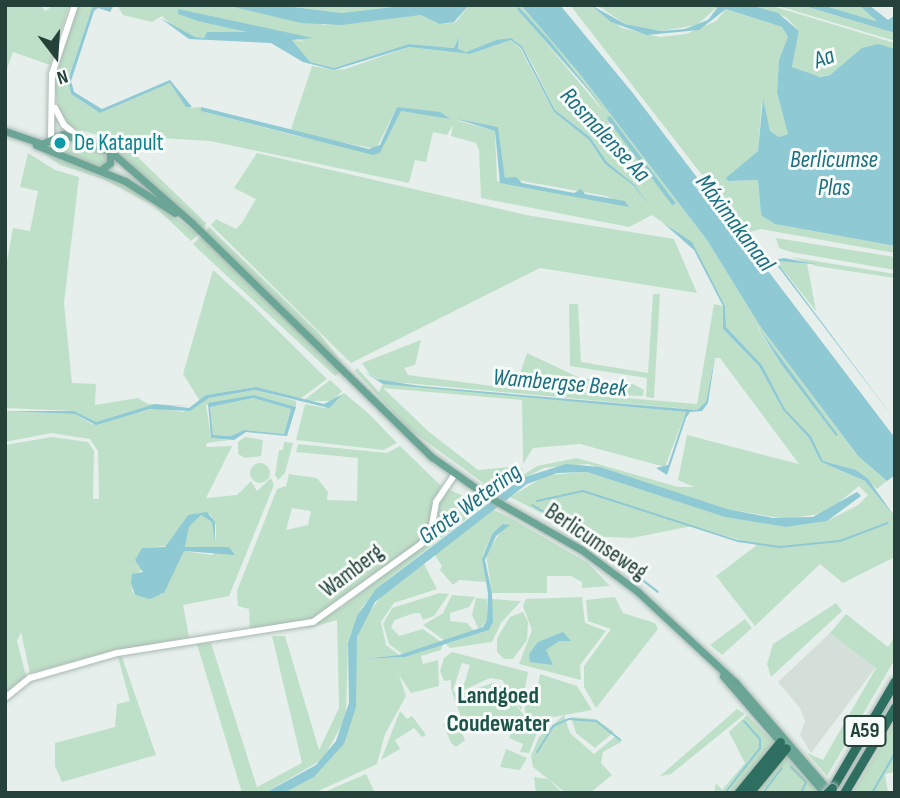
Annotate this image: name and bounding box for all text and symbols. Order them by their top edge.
north arrow [21,21,91,91]
water label: Aa [810,41,838,75]
text: N [54,64,71,89]
water label: Rosmalense Aa [554,82,656,188]
place label: De Katapult [74,129,164,157]
marker: De Katapult [52,135,68,151]
water label: Berlicumse Plas [790,146,878,202]
water label: Máximakanaal [689,169,781,277]
water label: Wambergse Beek [492,363,628,403]
water label: Grote Wetering [413,457,527,551]
street label: Berlicumseweg [540,498,652,586]
street label: Wamberg [315,538,389,604]
district label: Landgoed Coudewater [446,682,550,738]
road number: A59 [842,714,888,748]

